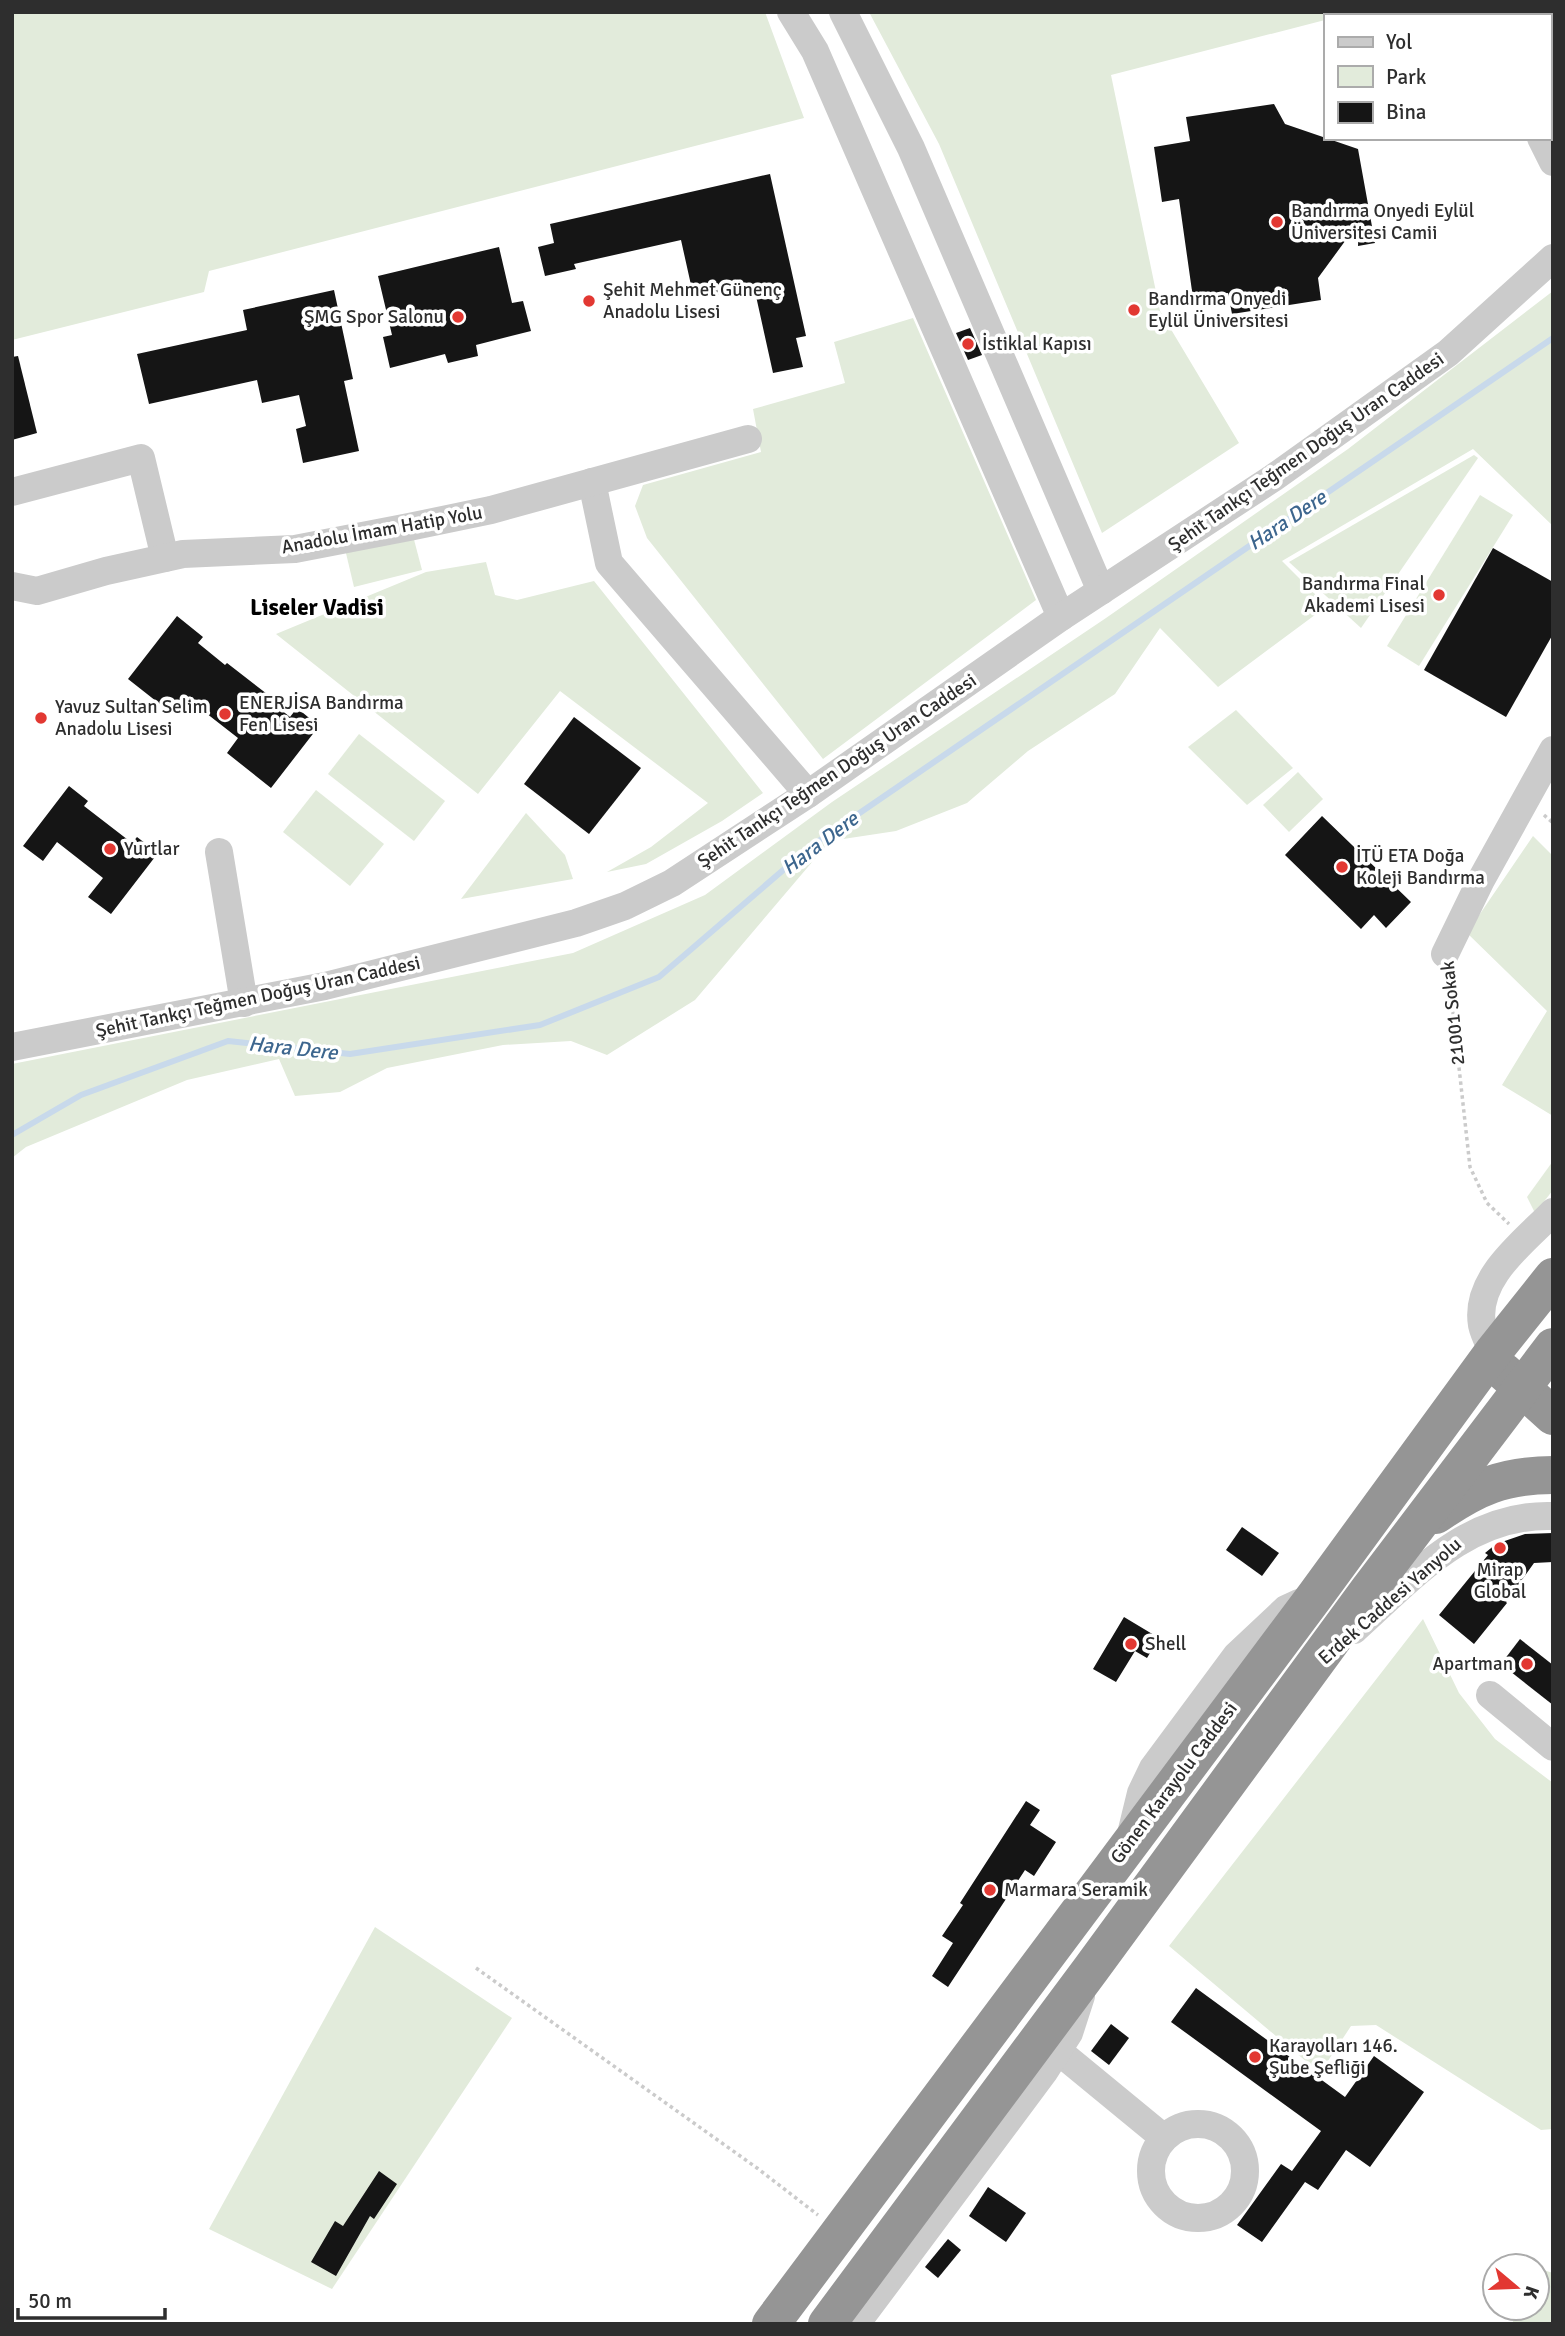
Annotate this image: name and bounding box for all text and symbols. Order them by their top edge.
legend [1324,14,1551,140]
text: Yol [1386,29,1412,55]
text: Park [1386,64,1427,90]
text: Bina [1386,99,1427,125]
place label: Bandırma Onyedi Eylül Üniversitesi Camii [1291,199,1474,245]
marker: Bandırma Onyedi Eylül Üniversitesi Camii [1269,214,1285,230]
place label: Şehit Mehmet Günenç Anadolu Lisesi [603,278,782,324]
place label: Bandırma Onyedi Eylül Üniversitesi [1148,287,1289,333]
marker: Şehit Mehmet Günenç Anadolu Lisesi [581,293,597,309]
marker: Bandırma Onyedi Eylül Üniversitesi [1126,302,1142,318]
place label: ŞMG Spor Salonu [304,305,444,329]
marker: ŞMG Spor Salonu [450,309,466,325]
place label: İstiklal Kapısı [982,332,1092,356]
marker: İstiklal Kapısı [960,336,976,352]
street label: Şehit Tankçı Teğmen Doğuş Uran Caddesi [1163,347,1449,557]
water label: Hara Dere [1243,483,1333,556]
street label: Anadolu İmam Hatip Yolu [280,501,484,559]
place label: Bandırma Final Akademi Lisesi [1302,572,1425,618]
marker: Bandırma Final Akademi Lisesi [1431,587,1447,603]
district label: Liseler Vadisi [250,593,384,622]
street label: Şehit Tankçı Teğmen Doğuş Uran Caddesi [693,668,981,874]
place label: ENERJİSA Bandırma Fen Lisesi [239,691,404,737]
place label: Yavuz Sultan Selim Anadolu Lisesi [55,695,208,741]
marker: ENERJİSA Bandırma Fen Lisesi [217,706,233,722]
marker: Yavuz Sultan Selim Anadolu Lisesi [33,710,49,726]
water label: Hara Dere [776,805,865,880]
place label: Yurtlar [124,837,179,861]
marker: Yurtlar [102,841,118,857]
place label: İTÜ ETA Doğa Koleji Bandırma [1356,844,1485,890]
marker: İTÜ ETA Doğa Koleji Bandırma [1334,859,1350,875]
street label: Şehit Tankçı Teğmen Doğuş Uran Caddesi [93,951,423,1043]
street label: 21001 Sokak [1436,959,1470,1066]
water label: Hara Dere [247,1030,340,1066]
street label: Erdek Caddesi Yanyolu [1314,1532,1466,1670]
marker: Mirap Global [1492,1540,1508,1556]
place label: Mirap Global [1474,1558,1526,1604]
place label: Shell [1145,1632,1186,1656]
marker: Shell [1123,1636,1139,1652]
place label: Apartman [1433,1652,1513,1676]
marker: Apartman [1519,1656,1535,1672]
street label: Gönen Karayolu Caddesi [1105,1697,1243,1869]
place label: Marmara Seramik [1004,1878,1148,1902]
marker: Marmara Seramik [982,1882,998,1898]
place label: Karayolları 146. Şube Şefliği [1269,2034,1398,2080]
marker: Karayolları 146. Şube Şefliği [1247,2049,1263,2065]
north arrow [1481,2252,1551,2322]
scale bar [18,2276,164,2320]
text: K [1518,2283,1544,2302]
text: 50 m [28,2288,72,2314]

